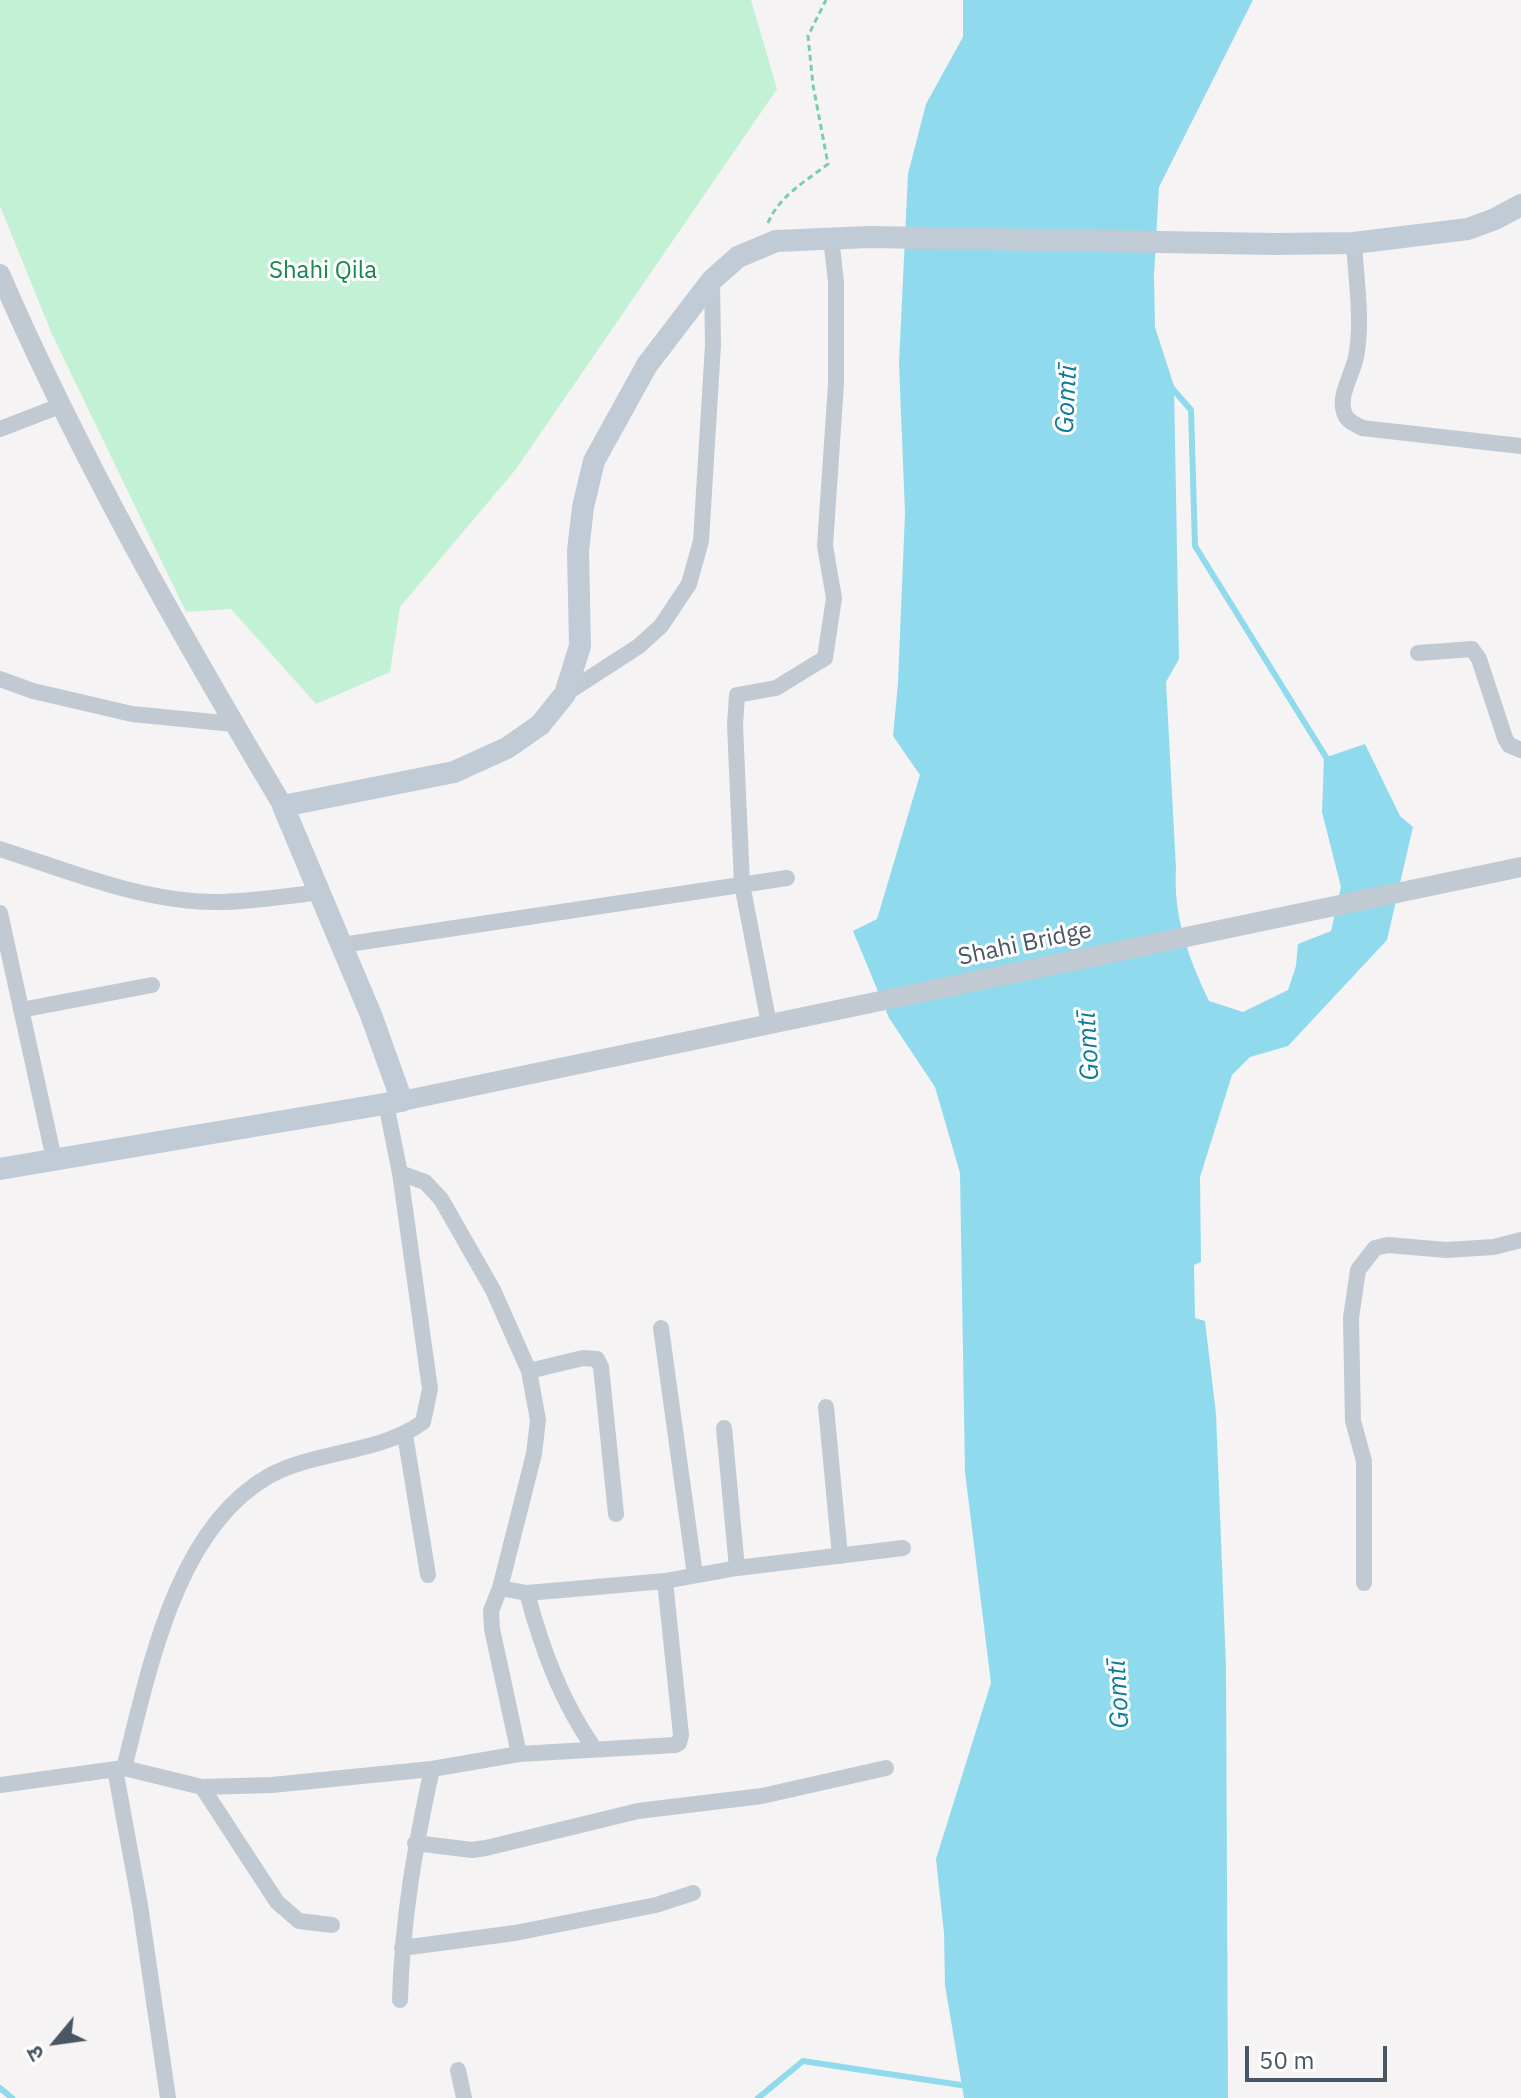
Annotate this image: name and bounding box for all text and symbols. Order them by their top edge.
park label: Shahi Qila [269,257,377,285]
water label: Gomtī [1050,364,1084,434]
street label: Shahi Bridge [956,916,1094,972]
water label: Gomtī [1072,1011,1106,1081]
water label: Gomtī [1102,1659,1136,1729]
north arrow [16,2002,96,2082]
scale bar [1249,2030,1391,2080]
text: उ [19,2041,50,2067]
text: 50 m [1259,2044,1314,2076]

